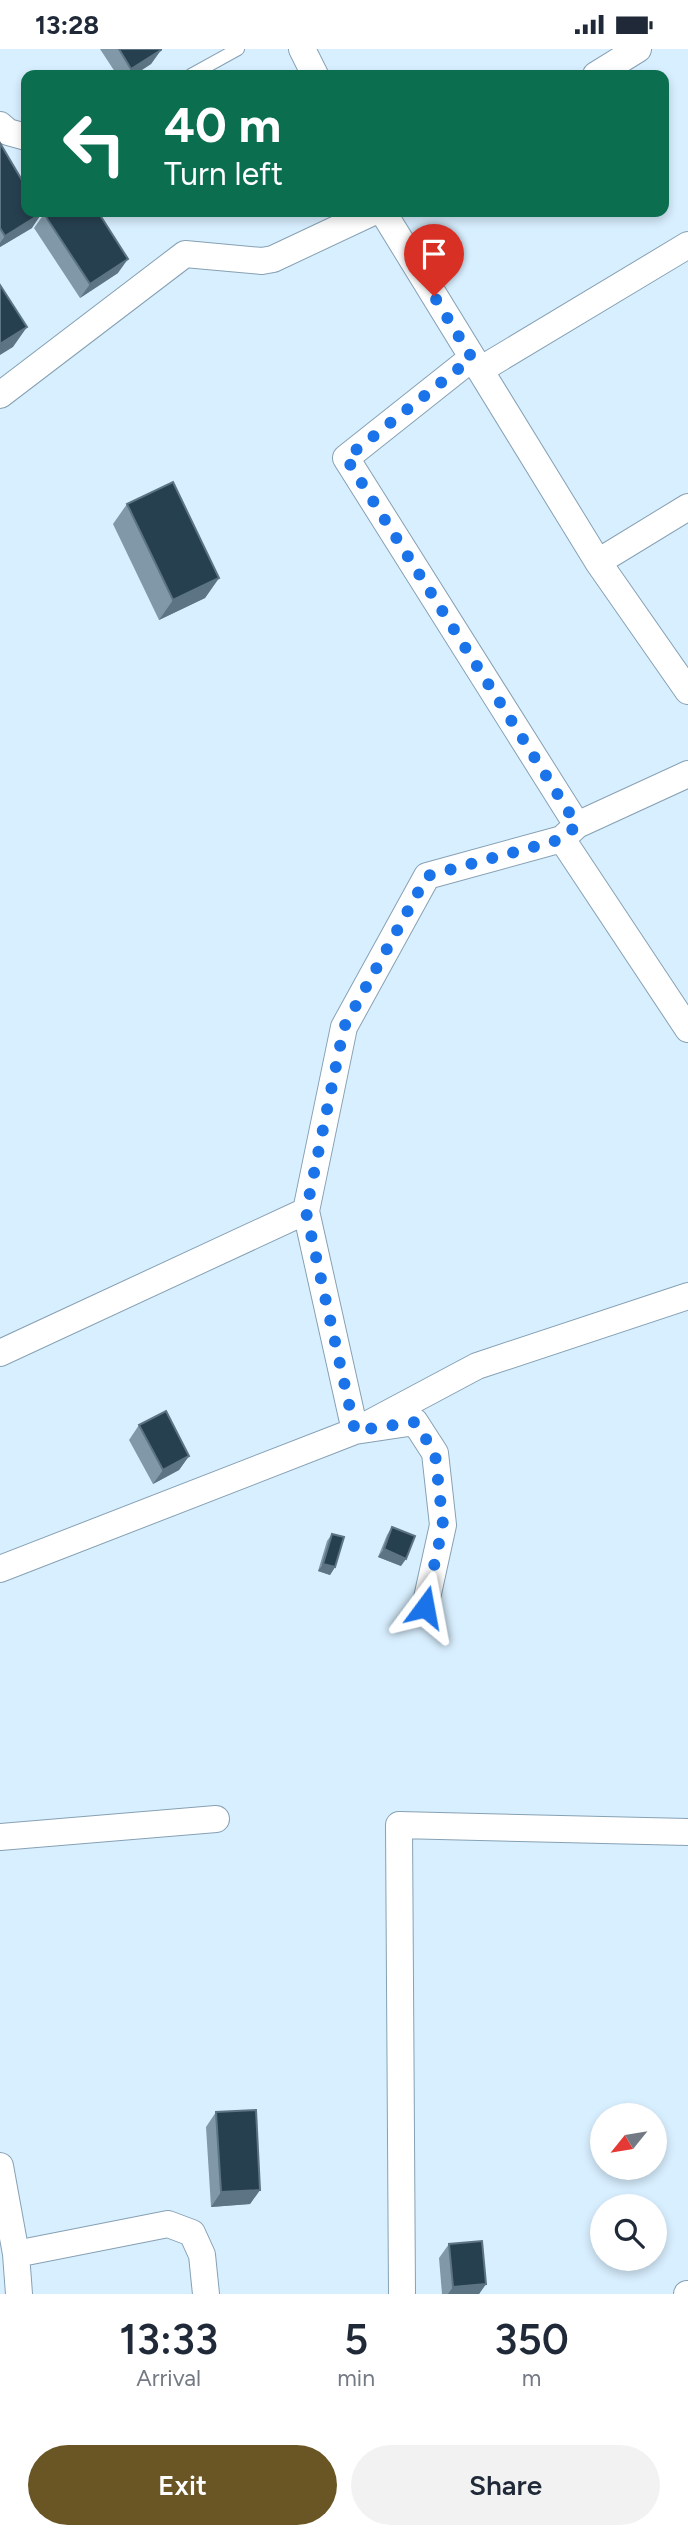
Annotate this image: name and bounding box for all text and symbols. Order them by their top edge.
text: 13:28 [35,9,99,41]
text: 40 m [164,95,281,154]
icon: left [49,98,140,189]
text: Turn left [164,155,283,193]
pin [404,224,464,296]
icon: arrive [415,235,453,273]
position arrow [388,1570,462,1644]
north arrow [590,2103,667,2181]
map controls [590,2103,667,2271]
button: search [590,2194,667,2271]
text: 13:33 [119,2314,218,2365]
text: 5 [344,2314,368,2365]
text: 350 [494,2314,569,2365]
text: Arrival [136,2364,201,2392]
text: min [337,2364,375,2392]
text: m [522,2364,541,2392]
button: Exit [28,2445,337,2525]
button: Share [351,2445,660,2525]

